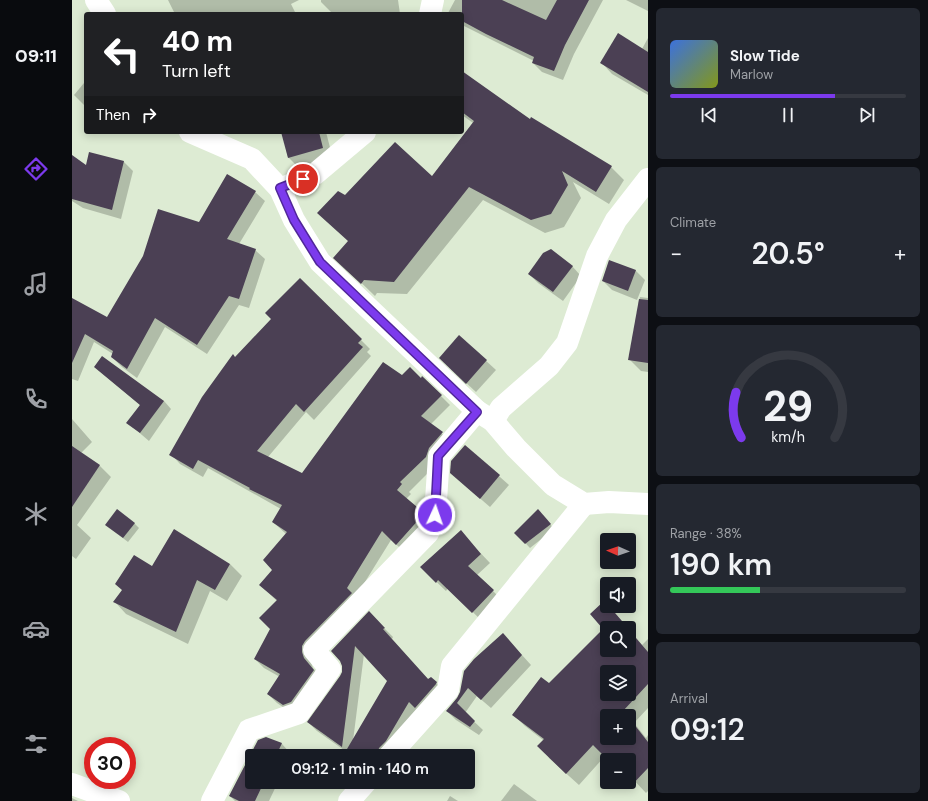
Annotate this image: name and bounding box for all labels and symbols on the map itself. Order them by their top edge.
pin [286,162,320,196]
position arrow [414,494,456,536]
north arrow [600,533,636,569]
speed limit sign: 30 [84,737,136,789]

